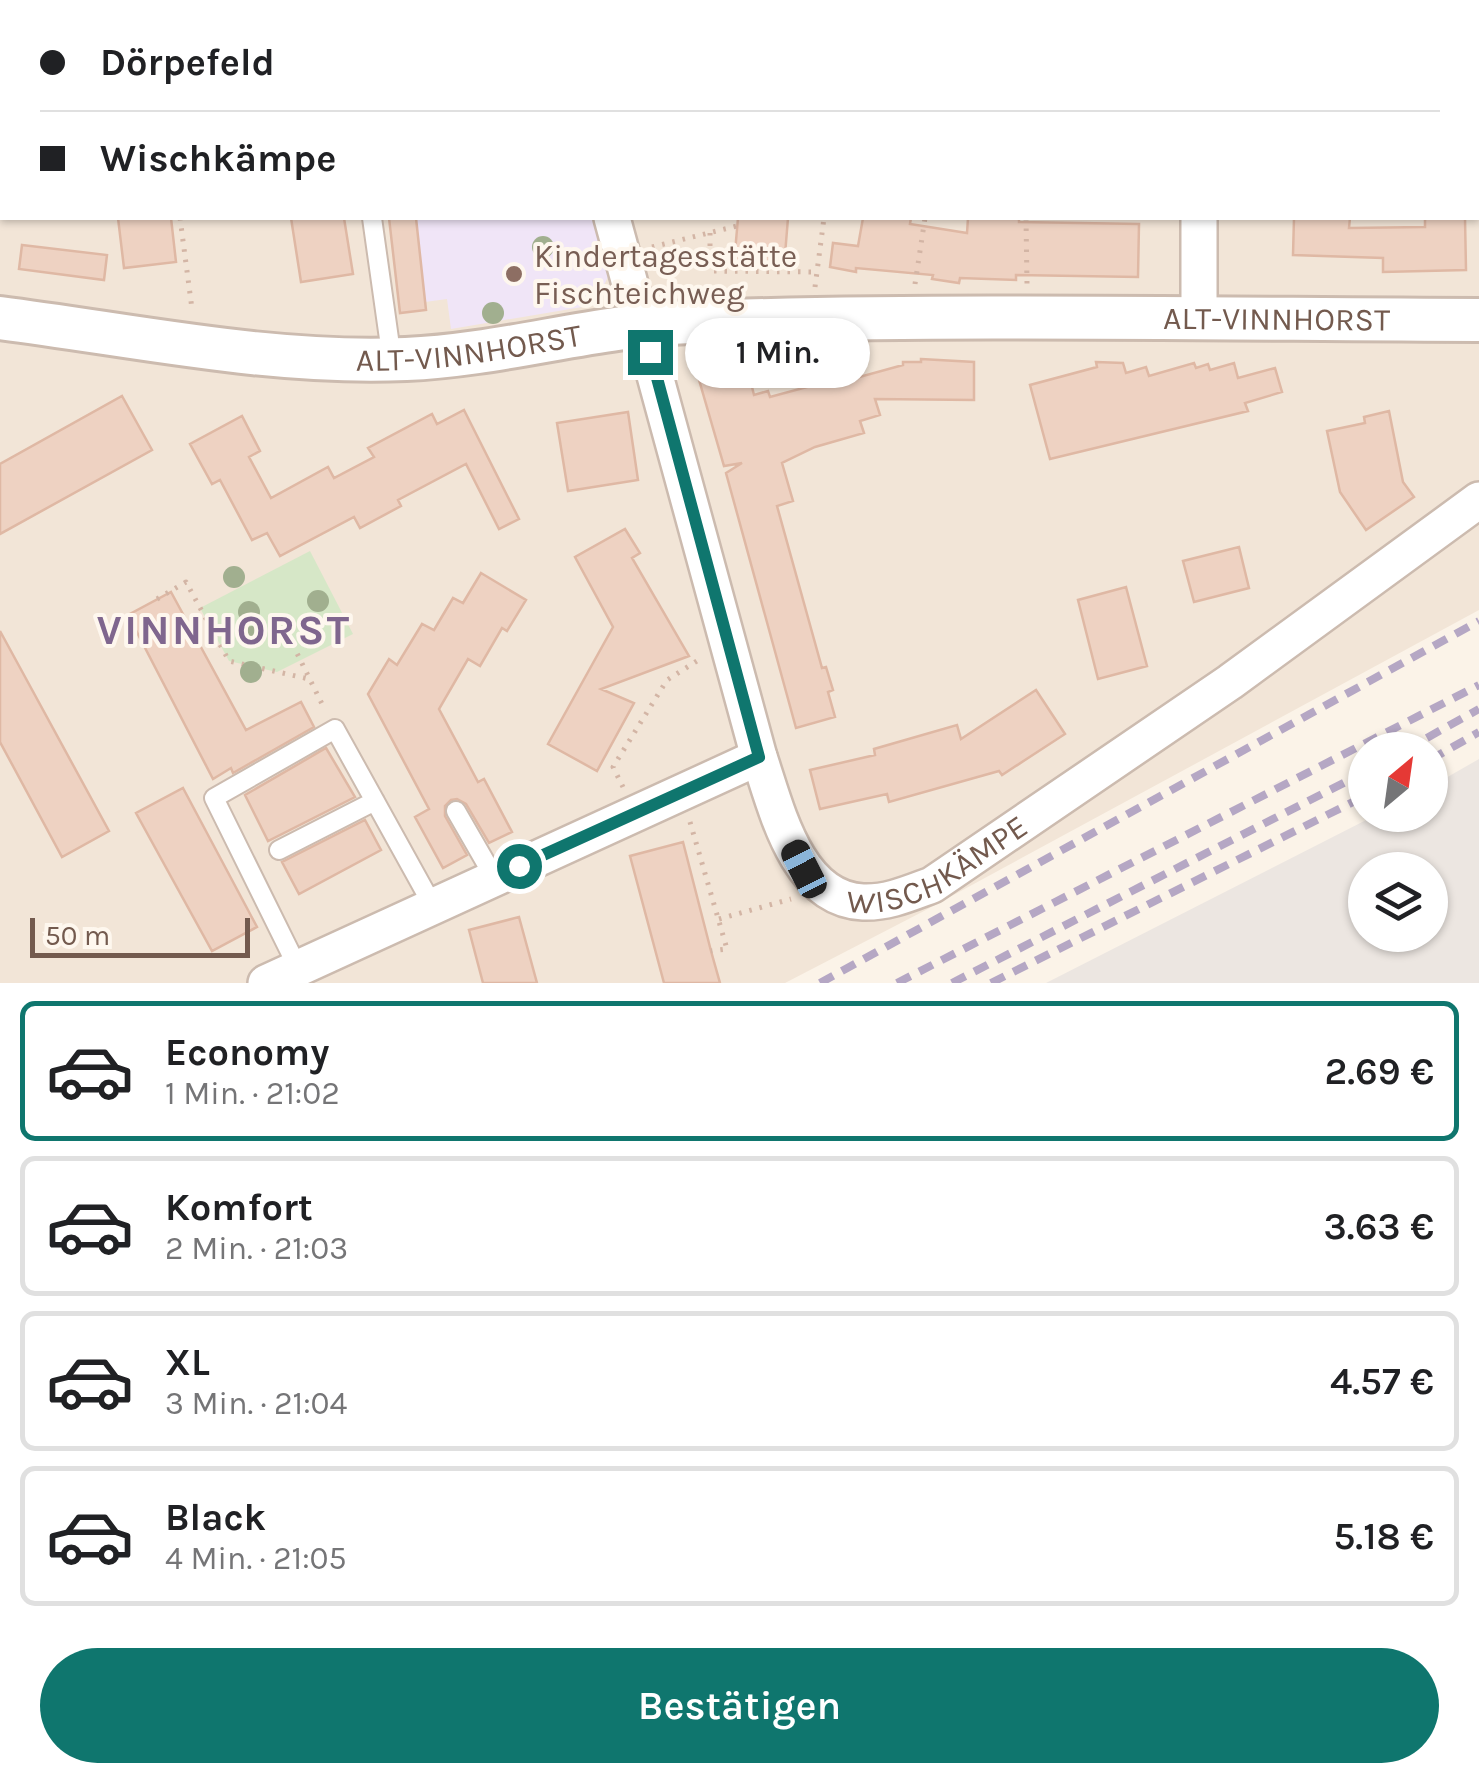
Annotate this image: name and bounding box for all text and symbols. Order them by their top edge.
text: Dörpefeld [100,40,275,85]
text: Wischkämpe [100,136,336,181]
place label: Kindertagesstätte Fischteichweg [534,238,797,312]
marker: Kindertagesstätte Fischteichweg [503,263,525,285]
street label: ALT-VINNHORST [1163,300,1390,339]
street label: ALT-VINNHORST [356,317,584,379]
callout: 1 Min. [685,317,870,387]
route end [628,330,673,375]
text: 1 Min. [736,334,819,371]
district label: VINNHORST [96,605,352,655]
north arrow [1348,732,1448,832]
map controls [1348,732,1448,952]
street label: WISCHKÄMPE [845,808,1034,922]
car [777,835,831,903]
route start [497,844,542,889]
button: layers [1348,852,1448,952]
scale bar [30,913,250,958]
text: 50 m [45,919,110,952]
icon: car [45,1026,135,1116]
text: Economy [165,1030,329,1075]
text: 2.69 € [1325,1049,1434,1094]
text: 1 Min. · 21:02 [165,1075,340,1112]
icon: car [45,1181,135,1271]
text: Komfort [165,1185,313,1230]
text: 3.63 € [1324,1204,1434,1249]
text: 2 Min. · 21:03 [165,1230,348,1267]
icon: car [45,1336,135,1426]
text: XL [165,1340,210,1385]
text: 4.57 € [1330,1359,1434,1404]
text: 3 Min. · 21:04 [165,1385,347,1422]
icon: car [45,1491,135,1581]
text: Black [165,1495,266,1540]
text: 5.18 € [1333,1514,1434,1559]
text: 4 Min. · 21:05 [165,1540,347,1577]
button: Bestätigen [40,1648,1439,1763]

